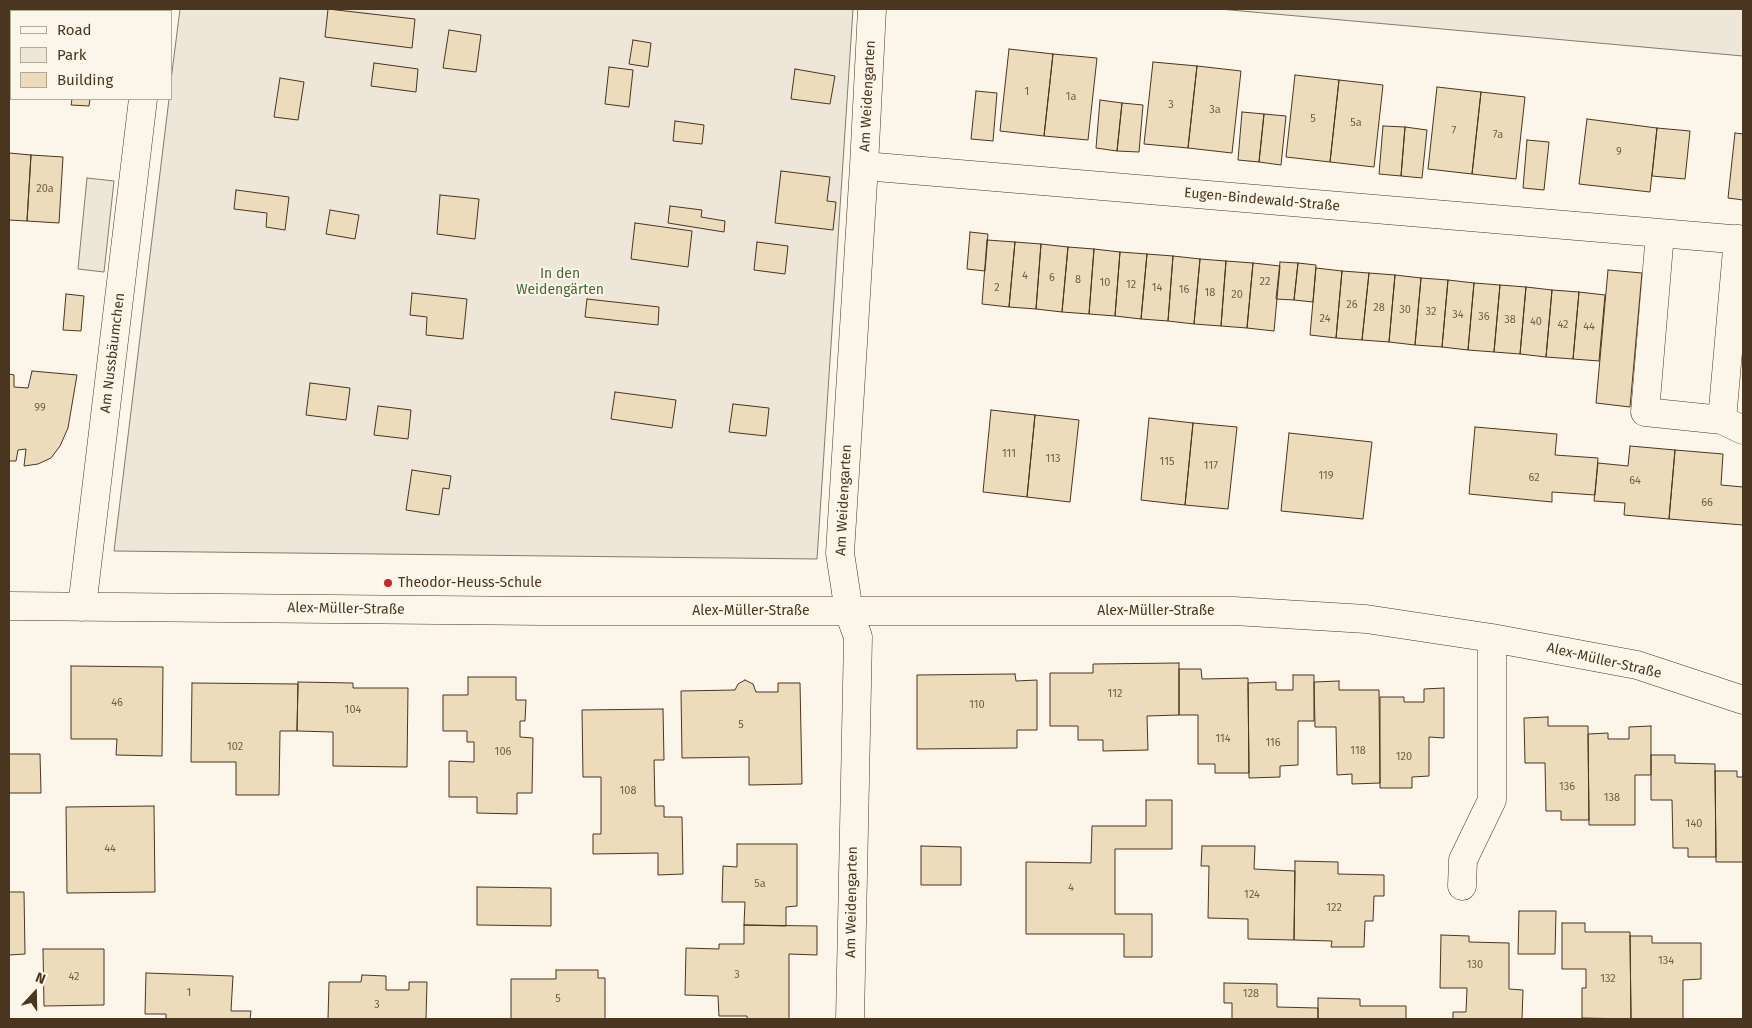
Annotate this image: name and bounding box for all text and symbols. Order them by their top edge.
legend [10,10,172,100]
text: Road [57,21,92,39]
street label: Am Weidengarten [857,40,879,152]
text: Park [57,46,87,64]
text: Building [57,71,113,89]
house number: 1 [1025,85,1029,99]
house number: 1a [1066,90,1076,104]
house number: 3 [1168,98,1174,112]
house number: 3a [1209,103,1221,117]
house number: 5 [1310,112,1316,126]
house number: 5a [1350,116,1362,130]
house number: 7 [1452,124,1456,138]
house number: 7a [1493,128,1503,142]
house number: 9 [1616,145,1622,159]
house number: 20a [36,182,54,196]
street label: Eugen-Bindewald-Straße [1183,185,1341,215]
park label: In den Weidengärten [516,266,604,298]
house number: 4 [1022,269,1028,283]
house number: 6 [1049,271,1055,285]
house number: 8 [1075,273,1081,287]
house number: 22 [1260,275,1270,289]
house number: 10 [1100,276,1110,290]
house number: 12 [1126,278,1136,292]
house number: 2 [994,281,1000,295]
house number: 14 [1152,281,1162,295]
house number: 16 [1179,283,1189,297]
house number: 18 [1205,286,1215,300]
house number: 20 [1231,288,1243,302]
street label: Am Nussbäumchen [97,292,129,414]
house number: 26 [1346,298,1358,312]
house number: 28 [1373,301,1385,315]
house number: 30 [1399,303,1411,317]
house number: 32 [1426,305,1436,319]
house number: 34 [1452,308,1464,322]
house number: 36 [1478,310,1490,324]
house number: 24 [1320,312,1330,326]
house number: 38 [1504,313,1516,327]
house number: 40 [1530,315,1542,329]
house number: 42 [1557,318,1569,332]
house number: 44 [1583,320,1595,334]
house number: 99 [34,401,46,415]
street label: Am Weidengarten [833,444,855,556]
house number: 111 [1002,447,1016,461]
house number: 113 [1046,452,1060,466]
house number: 115 [1160,455,1174,469]
house number: 117 [1204,459,1218,473]
house number: 119 [1318,469,1334,483]
house number: 62 [1528,471,1540,485]
house number: 64 [1629,474,1641,488]
house number: 66 [1701,496,1713,510]
place label: Theodor-Heuss-Schule [398,575,542,591]
marker: Theodor-Heuss-Schule [382,577,394,589]
street label: Alex-Müller-Straße [287,600,405,618]
street label: Alex-Müller-Straße [692,603,810,619]
street label: Alex-Müller-Straße [1097,603,1215,619]
street label: Alex-Müller-Straße [1545,640,1663,682]
house number: 112 [1108,687,1122,701]
house number: 46 [111,696,123,710]
house number: 110 [969,698,985,712]
house number: 104 [345,703,361,717]
house number: 5 [738,718,744,732]
house number: 114 [1215,732,1231,746]
house number: 116 [1265,736,1281,750]
house number: 102 [227,740,243,754]
house number: 118 [1350,744,1366,758]
house number: 106 [495,745,511,759]
house number: 120 [1396,750,1412,764]
house number: 136 [1559,780,1575,794]
house number: 108 [620,784,636,798]
house number: 138 [1604,791,1620,805]
house number: 140 [1686,817,1702,831]
house number: 44 [104,842,116,856]
street label: Am Weidengarten [843,846,861,958]
house number: 5a [754,877,766,891]
house number: 4 [1068,881,1074,895]
house number: 124 [1244,888,1260,902]
house number: 122 [1326,901,1342,915]
house number: 134 [1658,954,1674,968]
house number: 130 [1467,958,1483,972]
north arrow [10,968,60,1018]
house number: 3 [734,968,740,982]
text: N [33,969,48,988]
house number: 42 [68,970,80,984]
house number: 132 [1600,972,1616,986]
house number: 1 [187,986,191,1000]
house number: 128 [1243,987,1259,1001]
house number: 5 [555,992,561,1006]
house number: 3 [374,998,380,1012]

